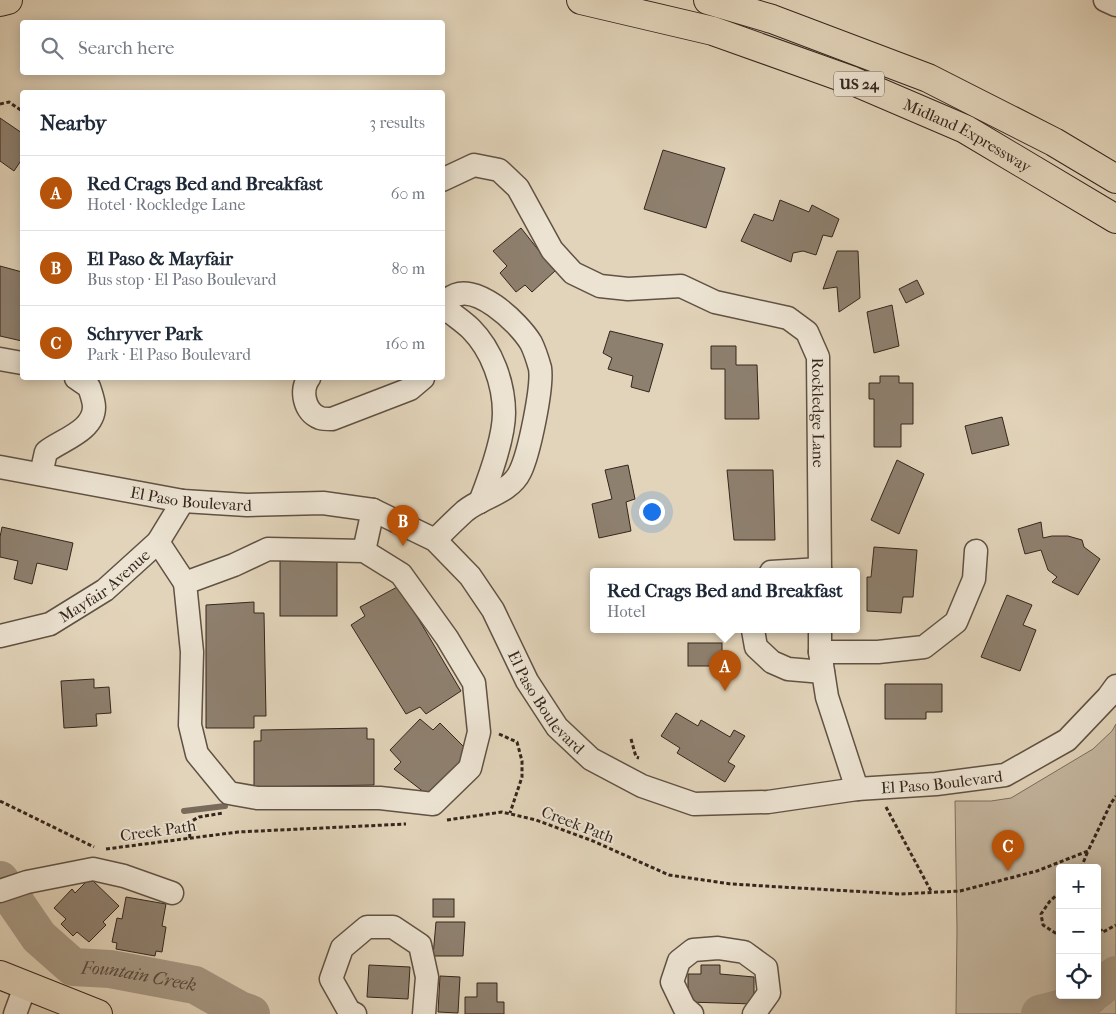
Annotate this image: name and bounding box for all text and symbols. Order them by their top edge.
search box [20,20,445,75]
icon: search [38,34,66,62]
text: Search here [78,37,174,59]
road number: US 24 [834,72,884,96]
street label: Midland Expressway [900,95,1035,177]
text: Nearby [40,111,106,135]
text: 3 results [369,113,425,132]
text: Red Crags Bed and Breakfast [87,173,323,195]
text: A [51,184,61,203]
text: 60 m [391,184,425,203]
text: Hotel · Rockledge Lane [87,195,245,214]
text: El Paso & Mayfair [87,248,233,270]
text: B [51,259,61,278]
text: 80 m [391,259,425,278]
text: Bus stop · El Paso Boulevard [87,270,276,289]
text: Schryver Park [87,323,202,345]
text: C [51,334,61,353]
text: 160 m [385,334,425,353]
text: Park · El Paso Boulevard [87,345,251,364]
street label: Rockledge Lane [808,358,828,468]
street label: El Paso Boulevard [129,482,252,515]
your location [639,499,665,525]
pin: B [387,505,419,546]
street label: Mayfair Avenue [55,545,154,626]
popup [590,568,860,633]
text: Red Crags Bed and Breakfast [607,580,843,602]
text: Hotel [607,602,646,621]
street label: El Paso Boulevard [504,648,589,758]
pin: A [709,650,741,691]
street label: El Paso Boulevard [880,766,1004,797]
street label: Creek Path [539,802,617,847]
street label: Creek Path [119,816,197,845]
pin: C [992,830,1024,871]
map controls [1056,864,1101,999]
button: + [1056,864,1101,909]
button: − [1056,909,1101,954]
button: locate [1056,954,1101,999]
water label: Fountain Creek [80,957,198,996]

